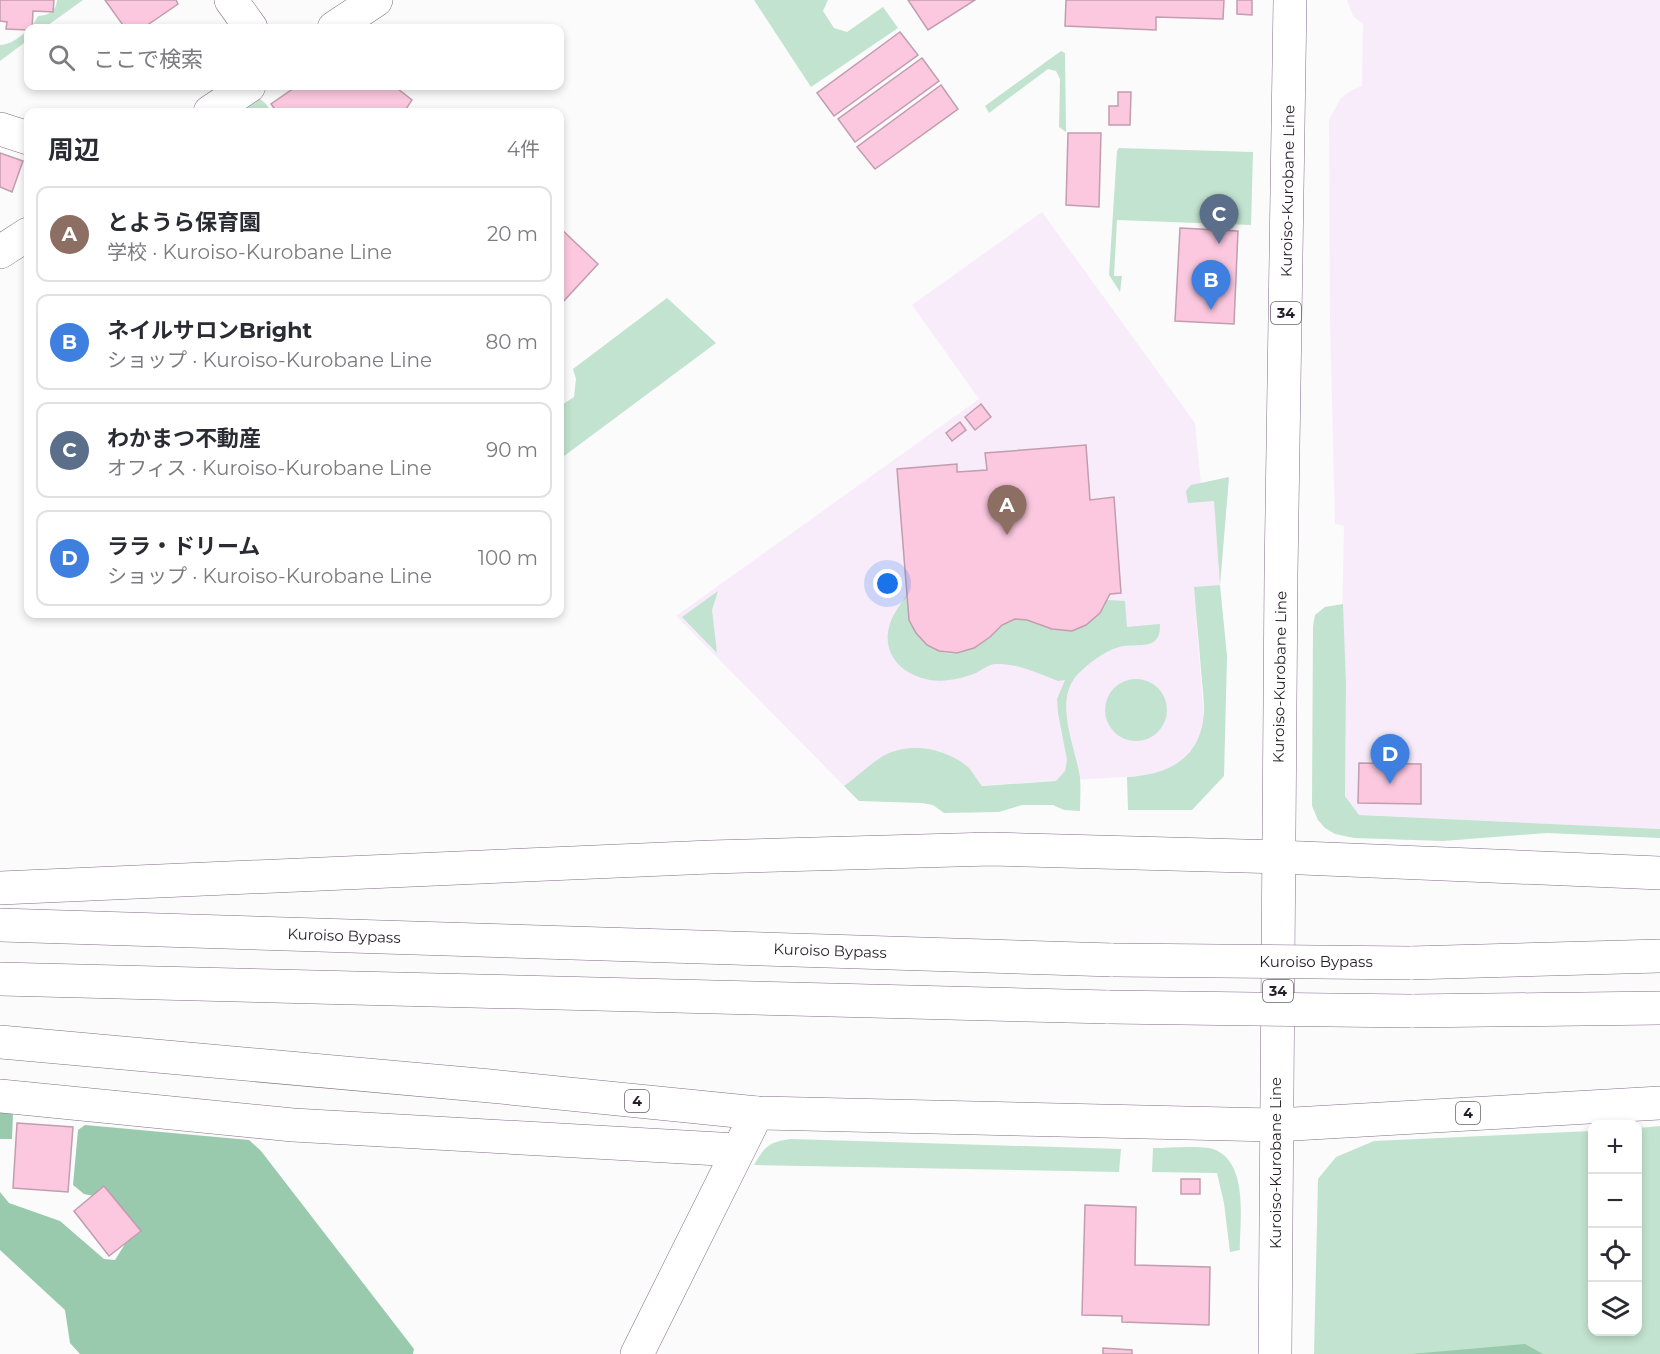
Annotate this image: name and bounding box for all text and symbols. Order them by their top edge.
search box [24,24,564,90]
icon: search [45,41,78,74]
text: ここで検索 [93,46,203,73]
street label: Kuroiso-Kurobane Line [1276,105,1299,277]
text: 周辺 [48,134,100,166]
text: 4件 [507,137,540,161]
pin: C [1200,194,1238,244]
text: とようら保育園 [107,209,261,236]
text: A [62,222,77,246]
text: 20 m [487,222,538,246]
text: 学校 · Kuroiso-Kurobane Line [107,240,392,264]
pin: B [1192,260,1230,310]
road number: 34 [1271,302,1301,324]
text: ネイルサロンBright [107,317,312,344]
text: B [62,330,77,354]
text: 80 m [486,330,538,354]
text: ショップ · Kuroiso-Kurobane Line [107,348,432,372]
text: わかまつ不動産 [107,425,261,452]
text: C [62,438,77,462]
text: 90 m [486,438,538,462]
text: オフィス · Kuroiso-Kurobane Line [107,456,432,480]
pin: A [988,486,1026,535]
text: ララ・ドリーム [107,533,260,560]
text: D [61,546,78,570]
text: 100 m [478,546,538,570]
text: ショップ · Kuroiso-Kurobane Line [107,564,432,588]
your location [873,569,902,598]
street label: Kuroiso-Kurobane Line [1268,591,1291,763]
pin: D [1370,734,1410,784]
street label: Kuroiso Bypass [287,924,401,947]
street label: Kuroiso Bypass [773,939,887,962]
street label: Kuroiso Bypass [1259,952,1373,971]
road number: 34 [1263,980,1293,1002]
street label: Kuroiso-Kurobane Line [1266,1077,1285,1249]
road number: 4 [625,1090,649,1112]
road number: 4 [1456,1102,1480,1124]
map controls [1588,1120,1642,1336]
button: + [1588,1120,1642,1174]
button: − [1588,1174,1642,1228]
button: locate [1588,1228,1642,1282]
button: layers [1588,1282,1642,1336]

